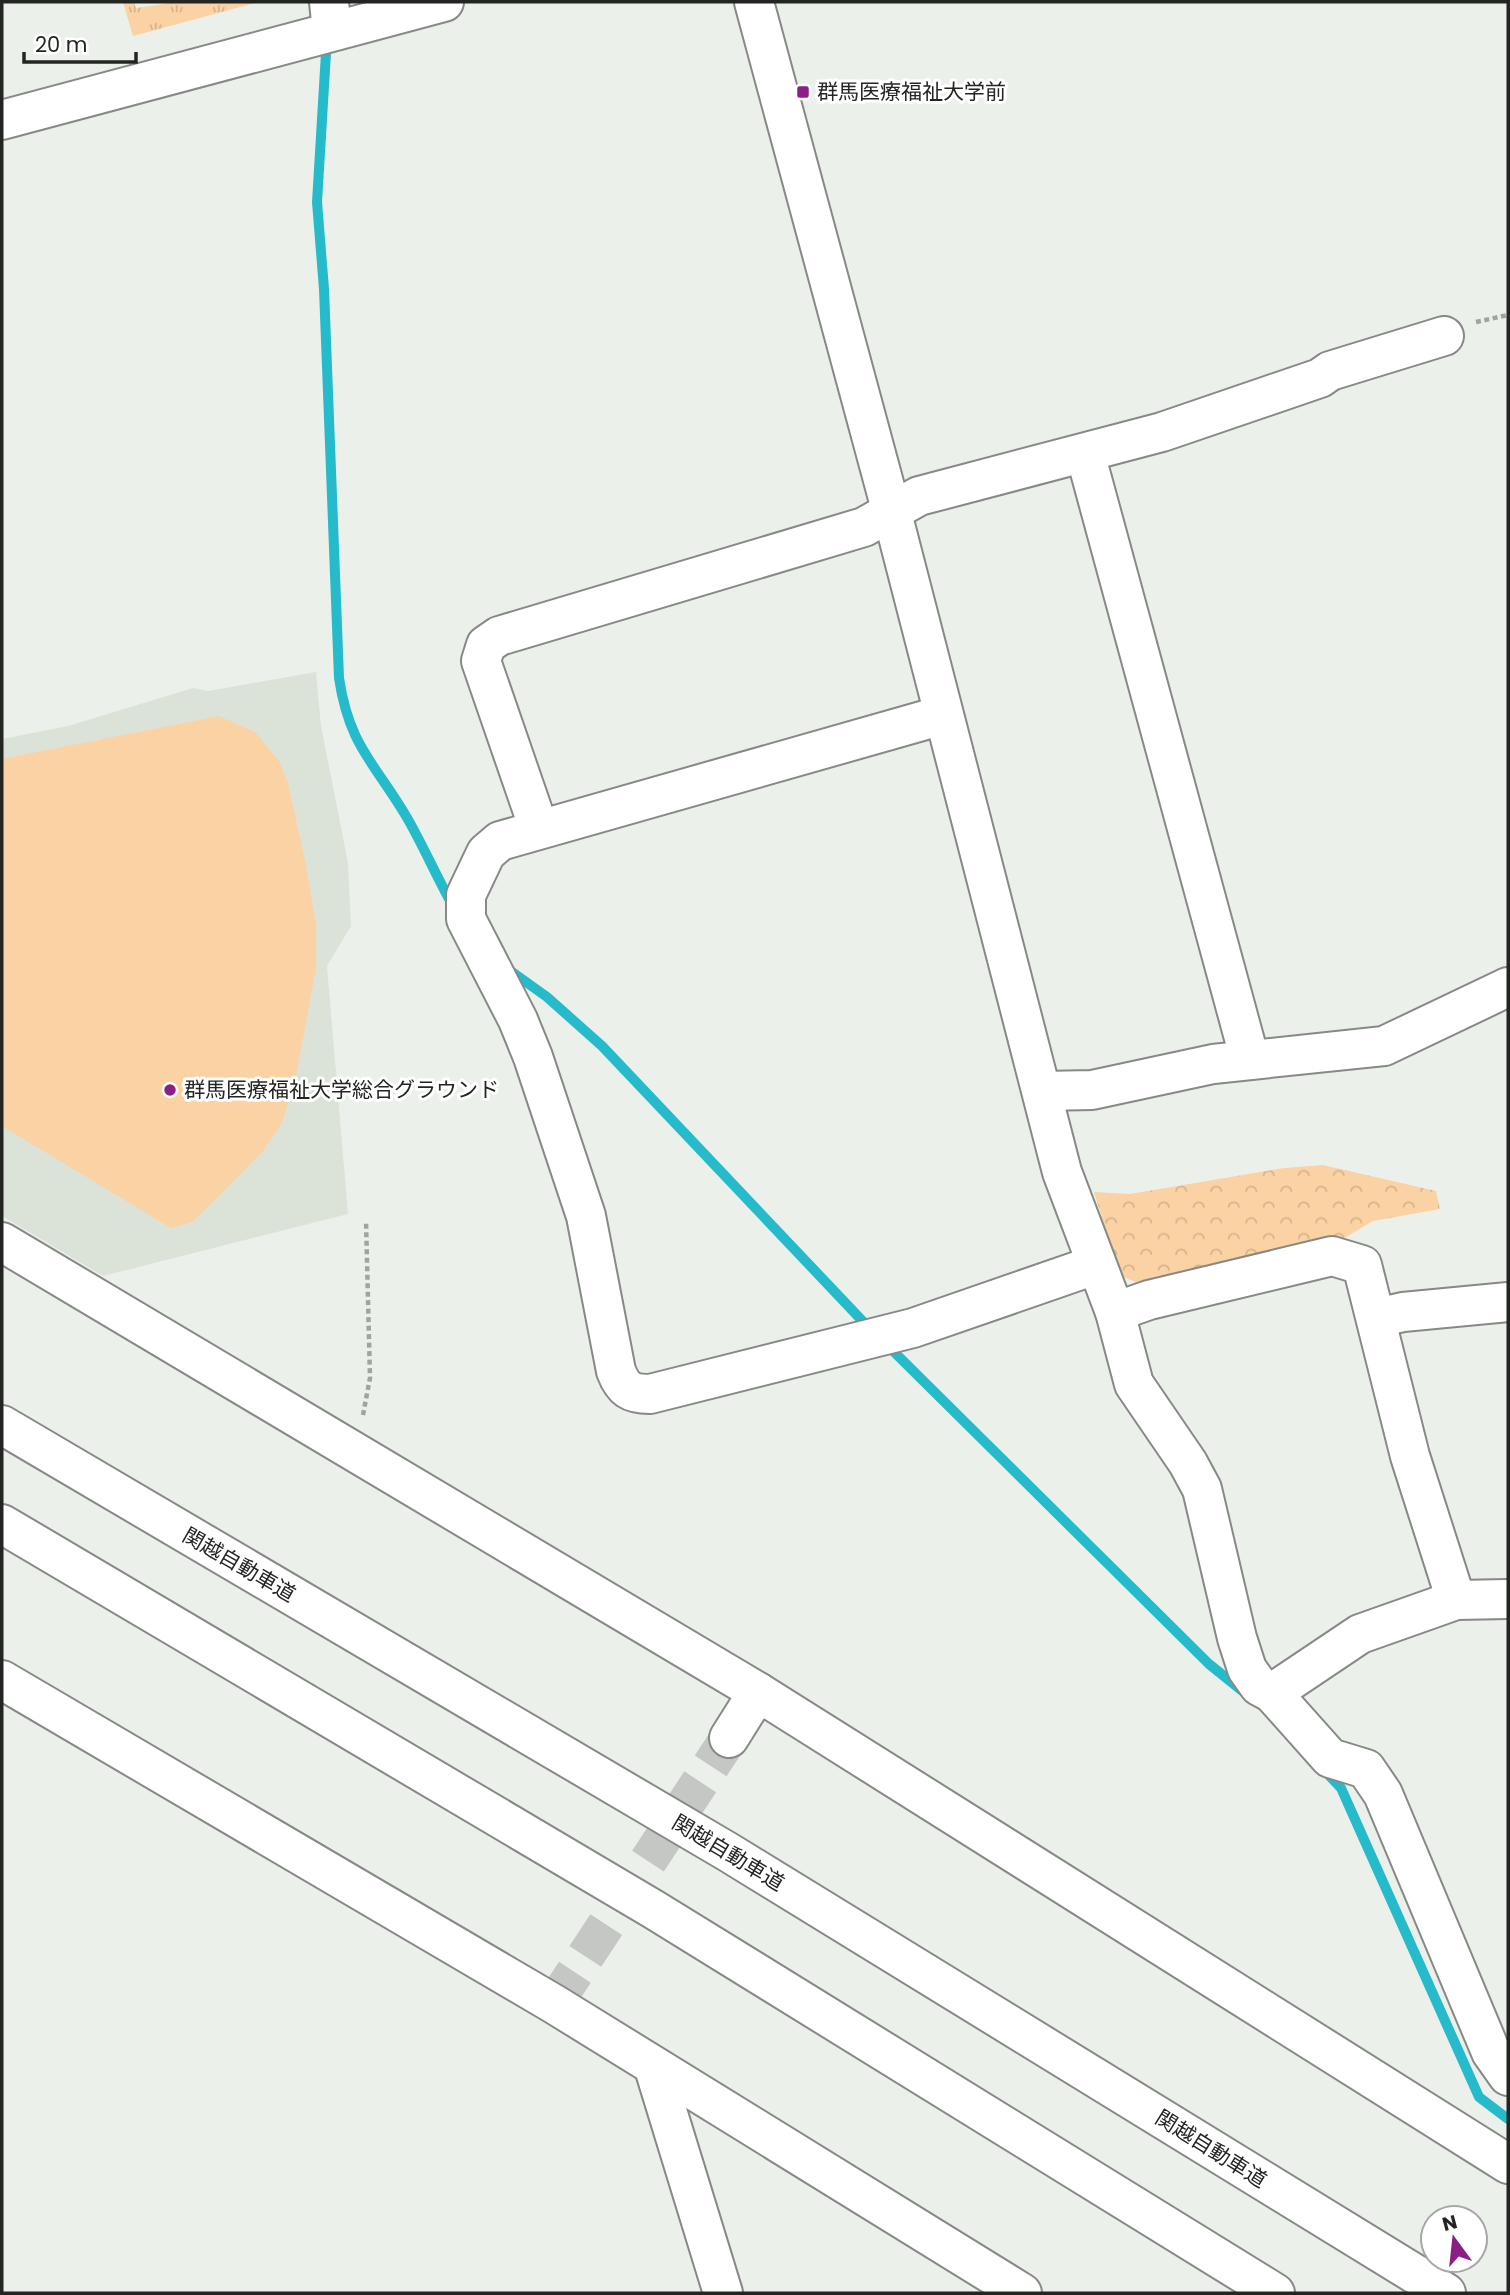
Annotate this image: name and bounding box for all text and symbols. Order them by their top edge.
scale bar [24,21,136,65]
text: 20 m [35,30,88,59]
place label: 群馬医療福祉大学前 [817,77,1006,106]
marker: 群馬医療福祉大学前 [795,84,811,100]
place label: 群馬医療福祉大学総合グラウンド [184,1075,499,1104]
marker: 群馬医療福祉大学総合グラウンド [162,1082,178,1098]
street label: 関越自動車道 [177,1521,301,1609]
street label: 関越自動車道 [667,1808,790,1897]
street label: 関越自動車道 [1150,2103,1272,2194]
north arrow [1419,2204,1489,2274]
text: N [1439,2208,1460,2238]

